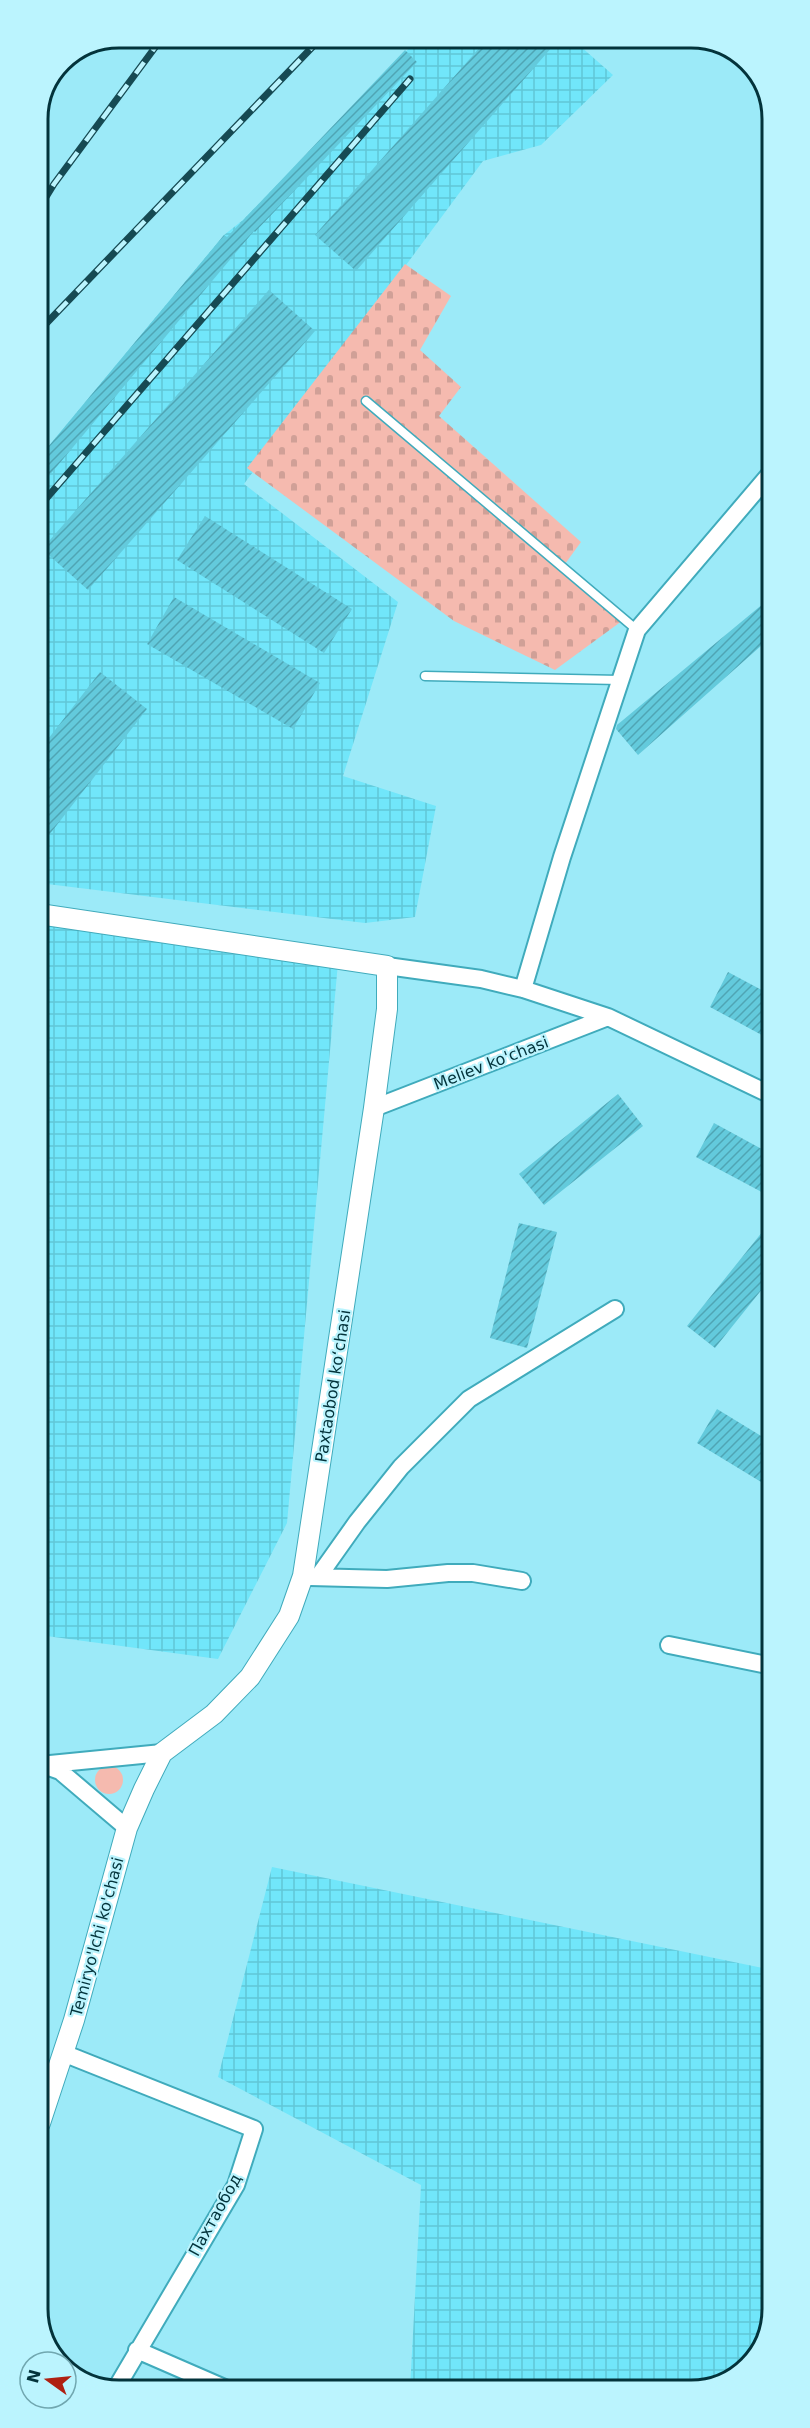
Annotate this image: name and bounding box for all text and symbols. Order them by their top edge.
street label: Meliev ko'chasi [431,1032,551,1094]
street label: Paxtaobod ko‘chasi [312,1308,354,1464]
street label: Temiryo'lchi ko'chasi [66,1855,127,2020]
street label: Пахтаобод [185,2171,245,2259]
north arrow [18,2350,78,2410]
text: N [23,2367,45,2385]

